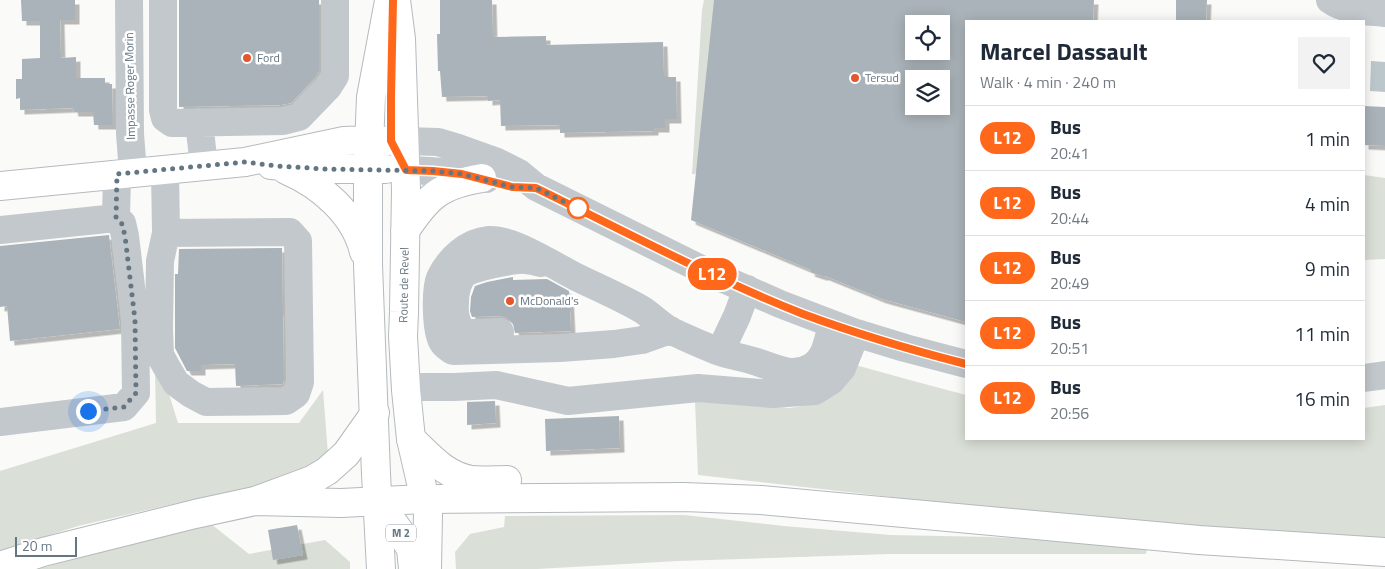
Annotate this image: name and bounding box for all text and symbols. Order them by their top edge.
map controls [905,15,950,115]
button: locate [905,15,950,60]
street label: Impasse Roger Morin [119,32,140,140]
text: Marcel Dassault [980,33,1147,69]
button: heart [1298,37,1350,89]
place label: Ford [257,48,280,67]
marker: Ford [241,52,253,64]
place label: Tersud [865,68,899,87]
button: layers [905,70,950,115]
text: Walk · 4 min · 240 m [980,70,1116,94]
marker: Tersud [849,72,861,84]
text: Bus [1050,112,1081,141]
text: L12 [993,124,1022,151]
text: 1 min [1305,124,1350,153]
text: 20:41 [1050,141,1089,165]
text: Bus [1050,177,1081,206]
text: L12 [993,189,1022,216]
text: 4 min [1305,189,1350,218]
unlabelled marker [567,197,589,219]
text: 20:44 [1050,206,1089,230]
text: Bus [1050,242,1081,271]
street label: Route de Revel [393,247,414,323]
text: L12 [993,254,1022,281]
text: 9 min [1305,254,1350,283]
line badge: L12 [683,258,741,290]
text: L12 [698,260,726,287]
text: 20:49 [1050,271,1089,295]
place label: McDonald's [520,291,579,310]
marker: McDonald's [504,295,516,307]
text: Bus [1050,307,1081,336]
text: L12 [993,319,1022,346]
text: 11 min [1294,319,1350,348]
text: 20:51 [1050,336,1089,360]
text: Bus [1050,372,1081,401]
text: L12 [993,384,1022,411]
text: 16 min [1294,384,1350,413]
your location [76,399,101,424]
text: 20:56 [1050,401,1089,425]
road number: M 2 [386,524,416,542]
scale bar [15,534,78,557]
text: 20 m [22,535,52,556]

